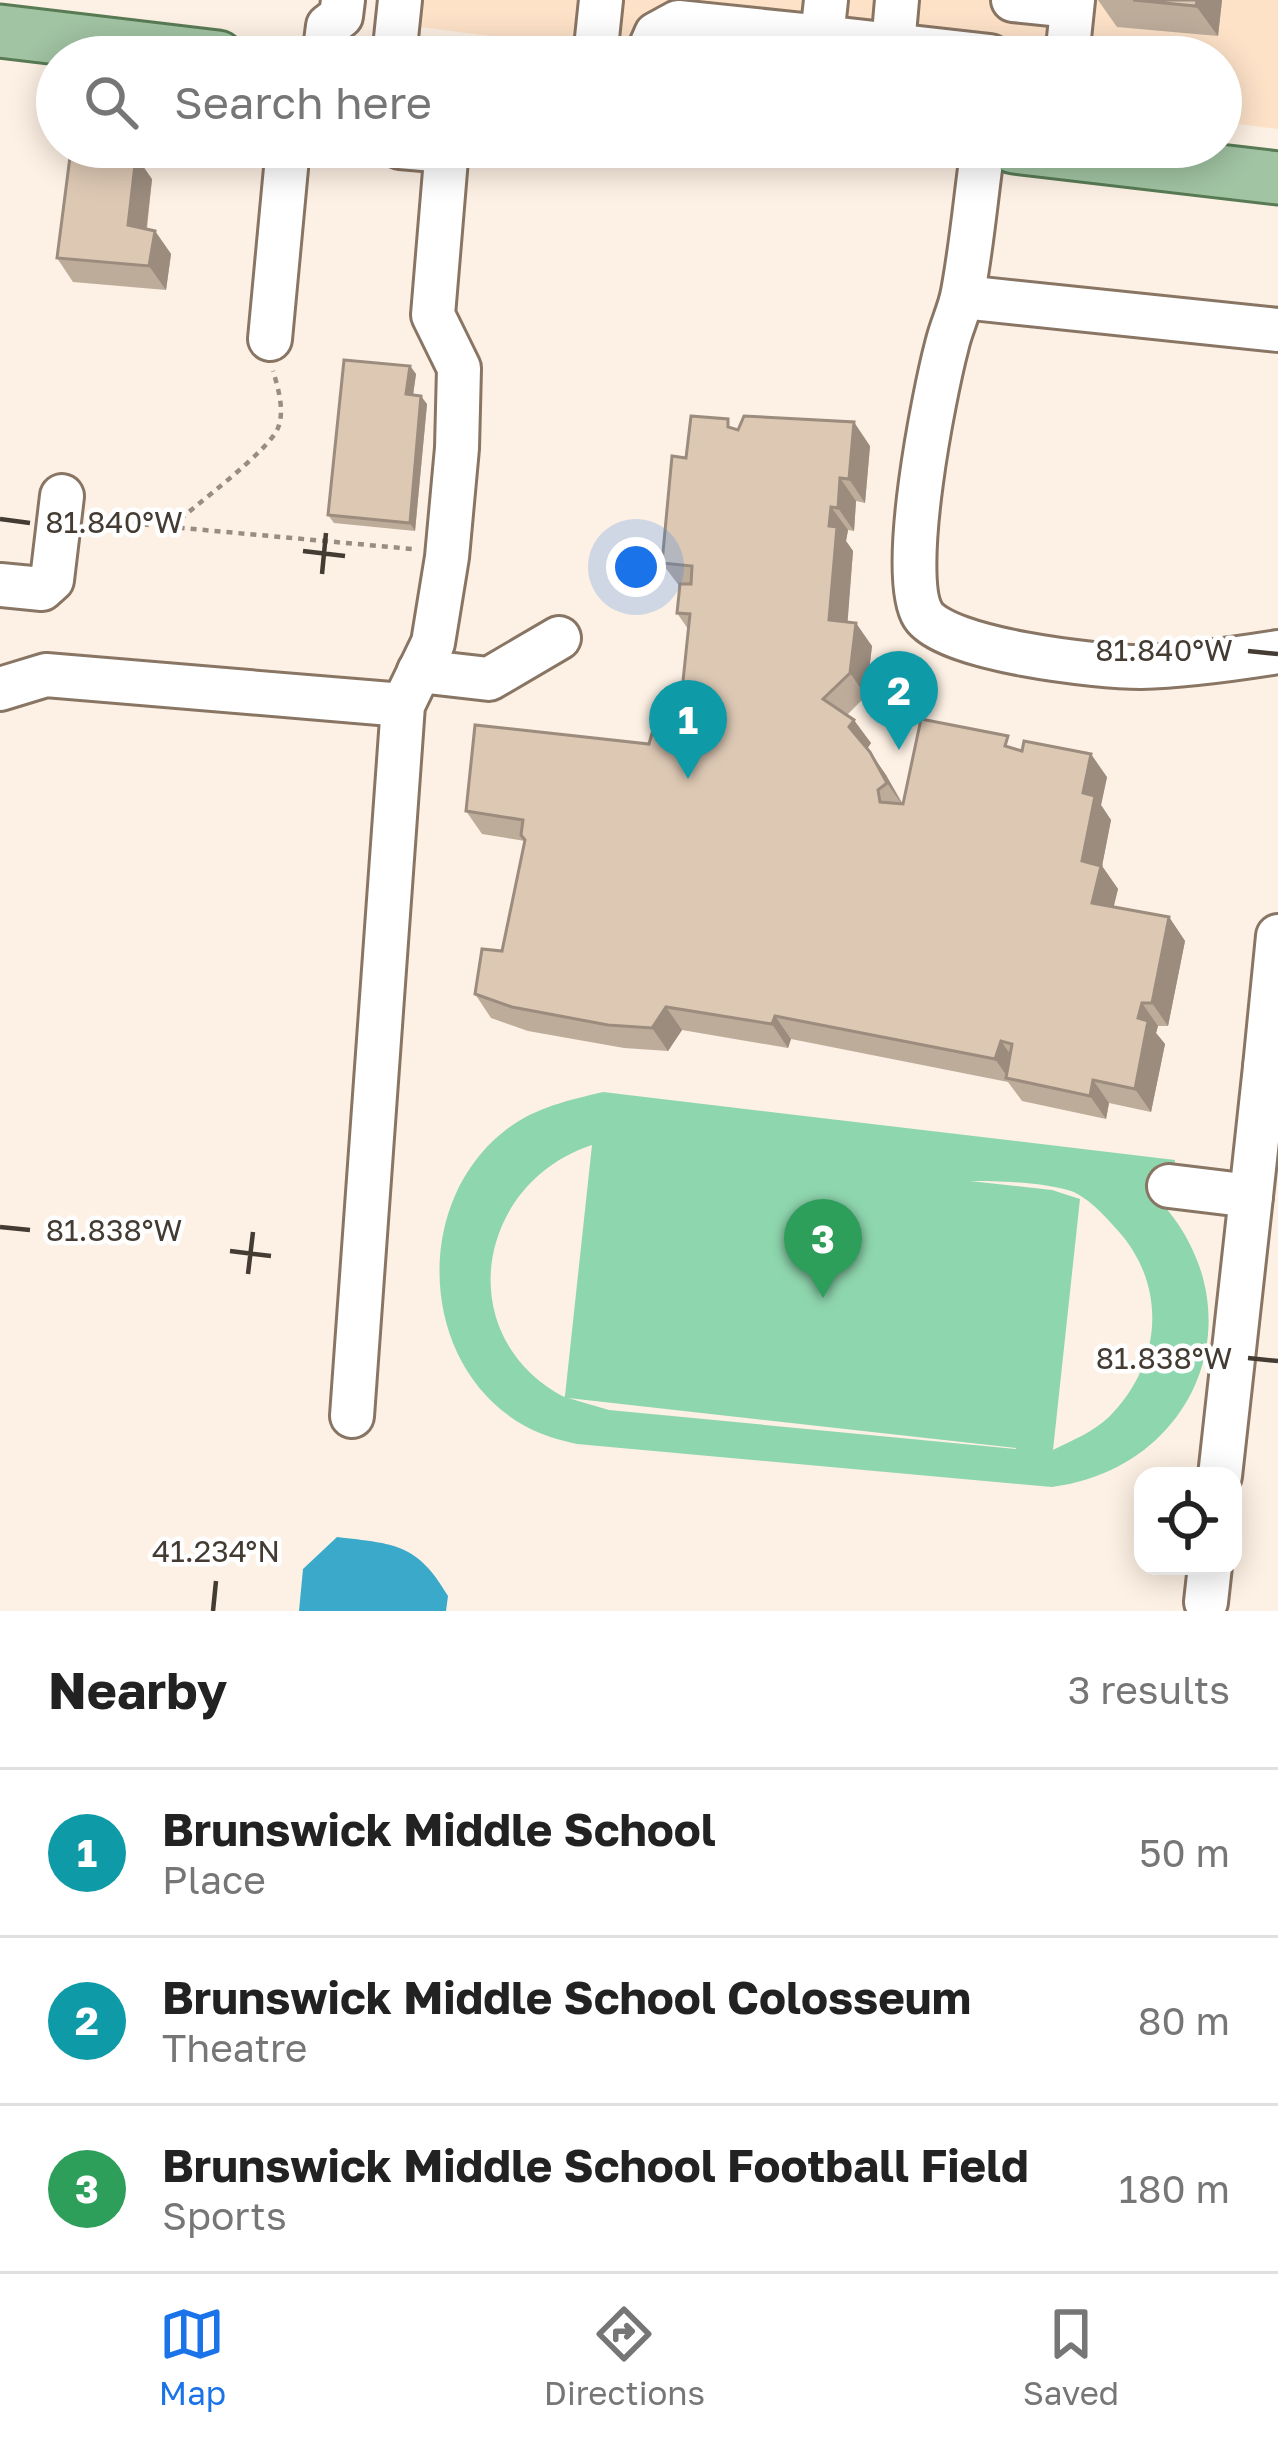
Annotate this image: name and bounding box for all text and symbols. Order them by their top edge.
search box [36,36,1242,168]
icon: search [78,69,144,135]
text: Search here [174,75,432,129]
text: 81.840°W [45,504,183,540]
your location [606,537,666,597]
text: 81.840°W [1095,632,1233,668]
pin: 2 [860,651,938,750]
pin: 1 [649,680,727,779]
pin: 3 [784,1199,862,1298]
text: 81.838°W [46,1212,182,1248]
text: 81.838°W [1096,1340,1232,1376]
map controls [1134,1467,1242,1575]
button: locate [1134,1467,1242,1575]
text: 41.234°N [152,1533,280,1569]
text: Nearby [48,1659,227,1720]
text: 3 results [1068,1666,1230,1713]
text: Brunswick Middle School [162,1802,716,1856]
text: 1 [77,1829,97,1876]
text: 50 m [1139,1829,1230,1876]
text: Place [162,1856,266,1903]
text: Brunswick Middle School Colosseum [162,1970,971,2024]
text: 2 [75,1997,99,2044]
text: 80 m [1138,1997,1230,2044]
text: Theatre [162,2024,307,2071]
text: Brunswick Middle School Football Field [162,2138,1029,2192]
text: 3 [75,2165,99,2212]
text: 180 m [1119,2165,1230,2212]
text: Sports [162,2192,287,2239]
tab: Map [159,2301,226,2412]
tab: Directions [544,2301,705,2412]
tab: Saved [1023,2301,1119,2412]

